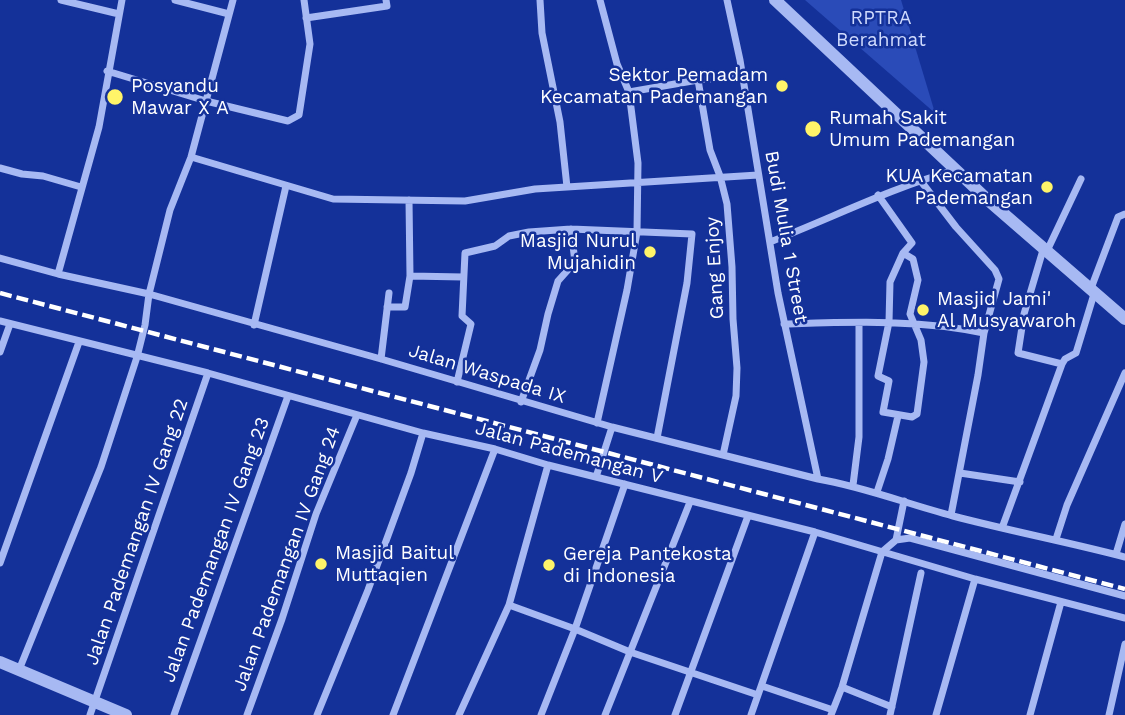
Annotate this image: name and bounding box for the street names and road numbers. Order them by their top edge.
street label: Budi Mulia 1 Street [760,149,812,325]
street label: Gang Enjoy [701,216,729,320]
street label: Jalan Waspada IX [406,339,568,409]
street label: Jalan Pademangan IV Gang 22 [81,396,193,668]
street label: Jalan Pademangan IV Gang 23 [157,414,275,686]
street label: Jalan Pademangan V [473,417,665,489]
street label: Jalan Pademangan IV Gang 24 [228,423,346,695]

